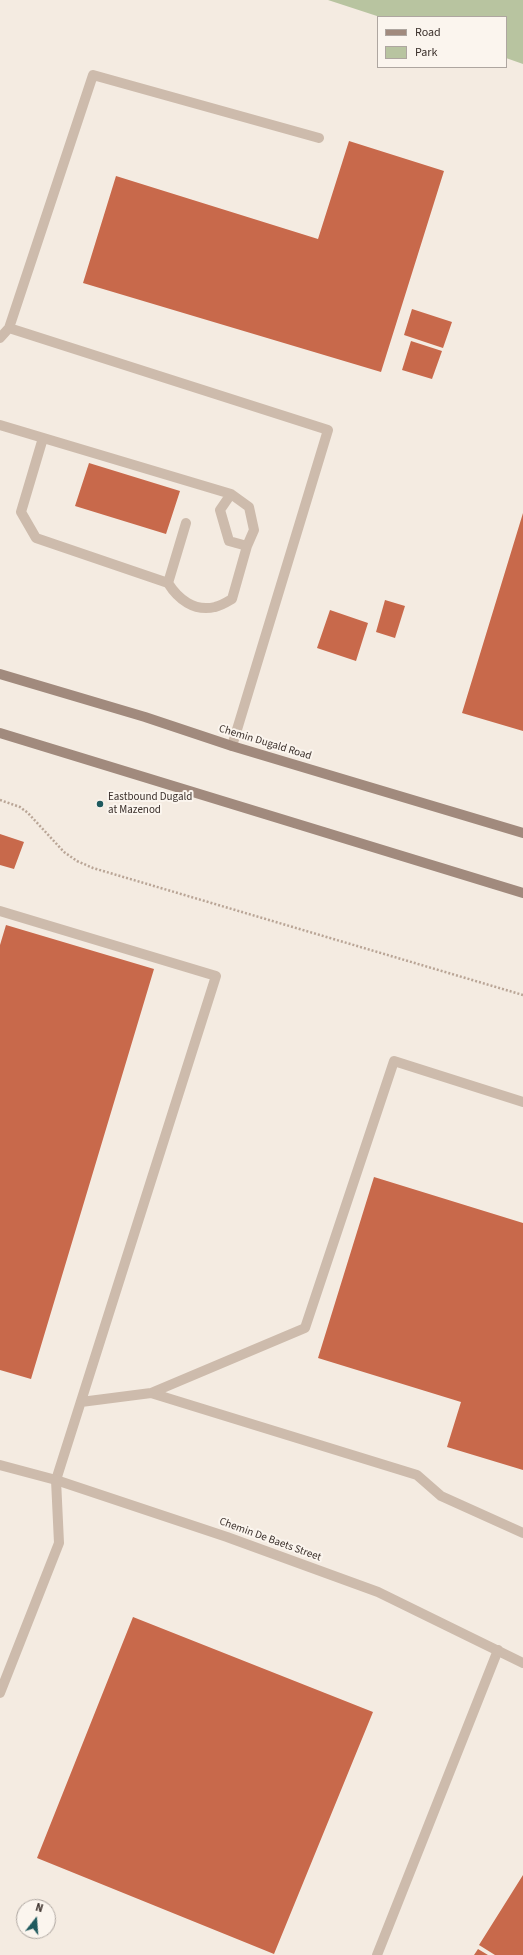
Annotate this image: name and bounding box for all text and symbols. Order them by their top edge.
legend [377,16,507,68]
text: Road [415,24,441,41]
text: Park [415,44,437,61]
street label: Chemin Dugald Road [217,723,313,763]
place label: Eastbound Dugald at Mazenod [108,791,192,817]
marker: Eastbound Dugald at Mazenod [95,799,105,809]
street label: Chemin De Baets Street [217,1515,323,1565]
north arrow [16,1899,56,1939]
text: N [34,1900,45,1916]

